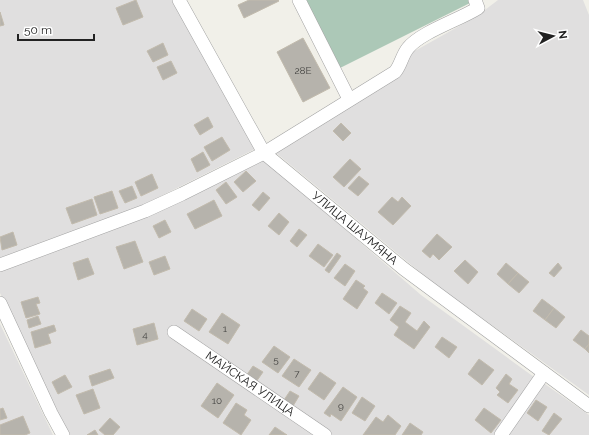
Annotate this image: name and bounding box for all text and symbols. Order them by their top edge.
scale bar [18,16,94,42]
north arrow [533,16,573,56]
text: 50 m [24,23,52,37]
text: N [555,30,569,40]
house number: 28Е [294,65,312,76]
street label: УЛИЦА ШАУМЯНА [309,189,400,268]
house number: 1 [223,323,228,334]
house number: 4 [142,329,148,340]
street label: МАЙСКАЯ УЛИЦА [203,349,297,419]
house number: 5 [273,354,279,365]
house number: 7 [294,368,300,379]
house number: 10 [212,395,222,406]
house number: 9 [338,400,344,411]

